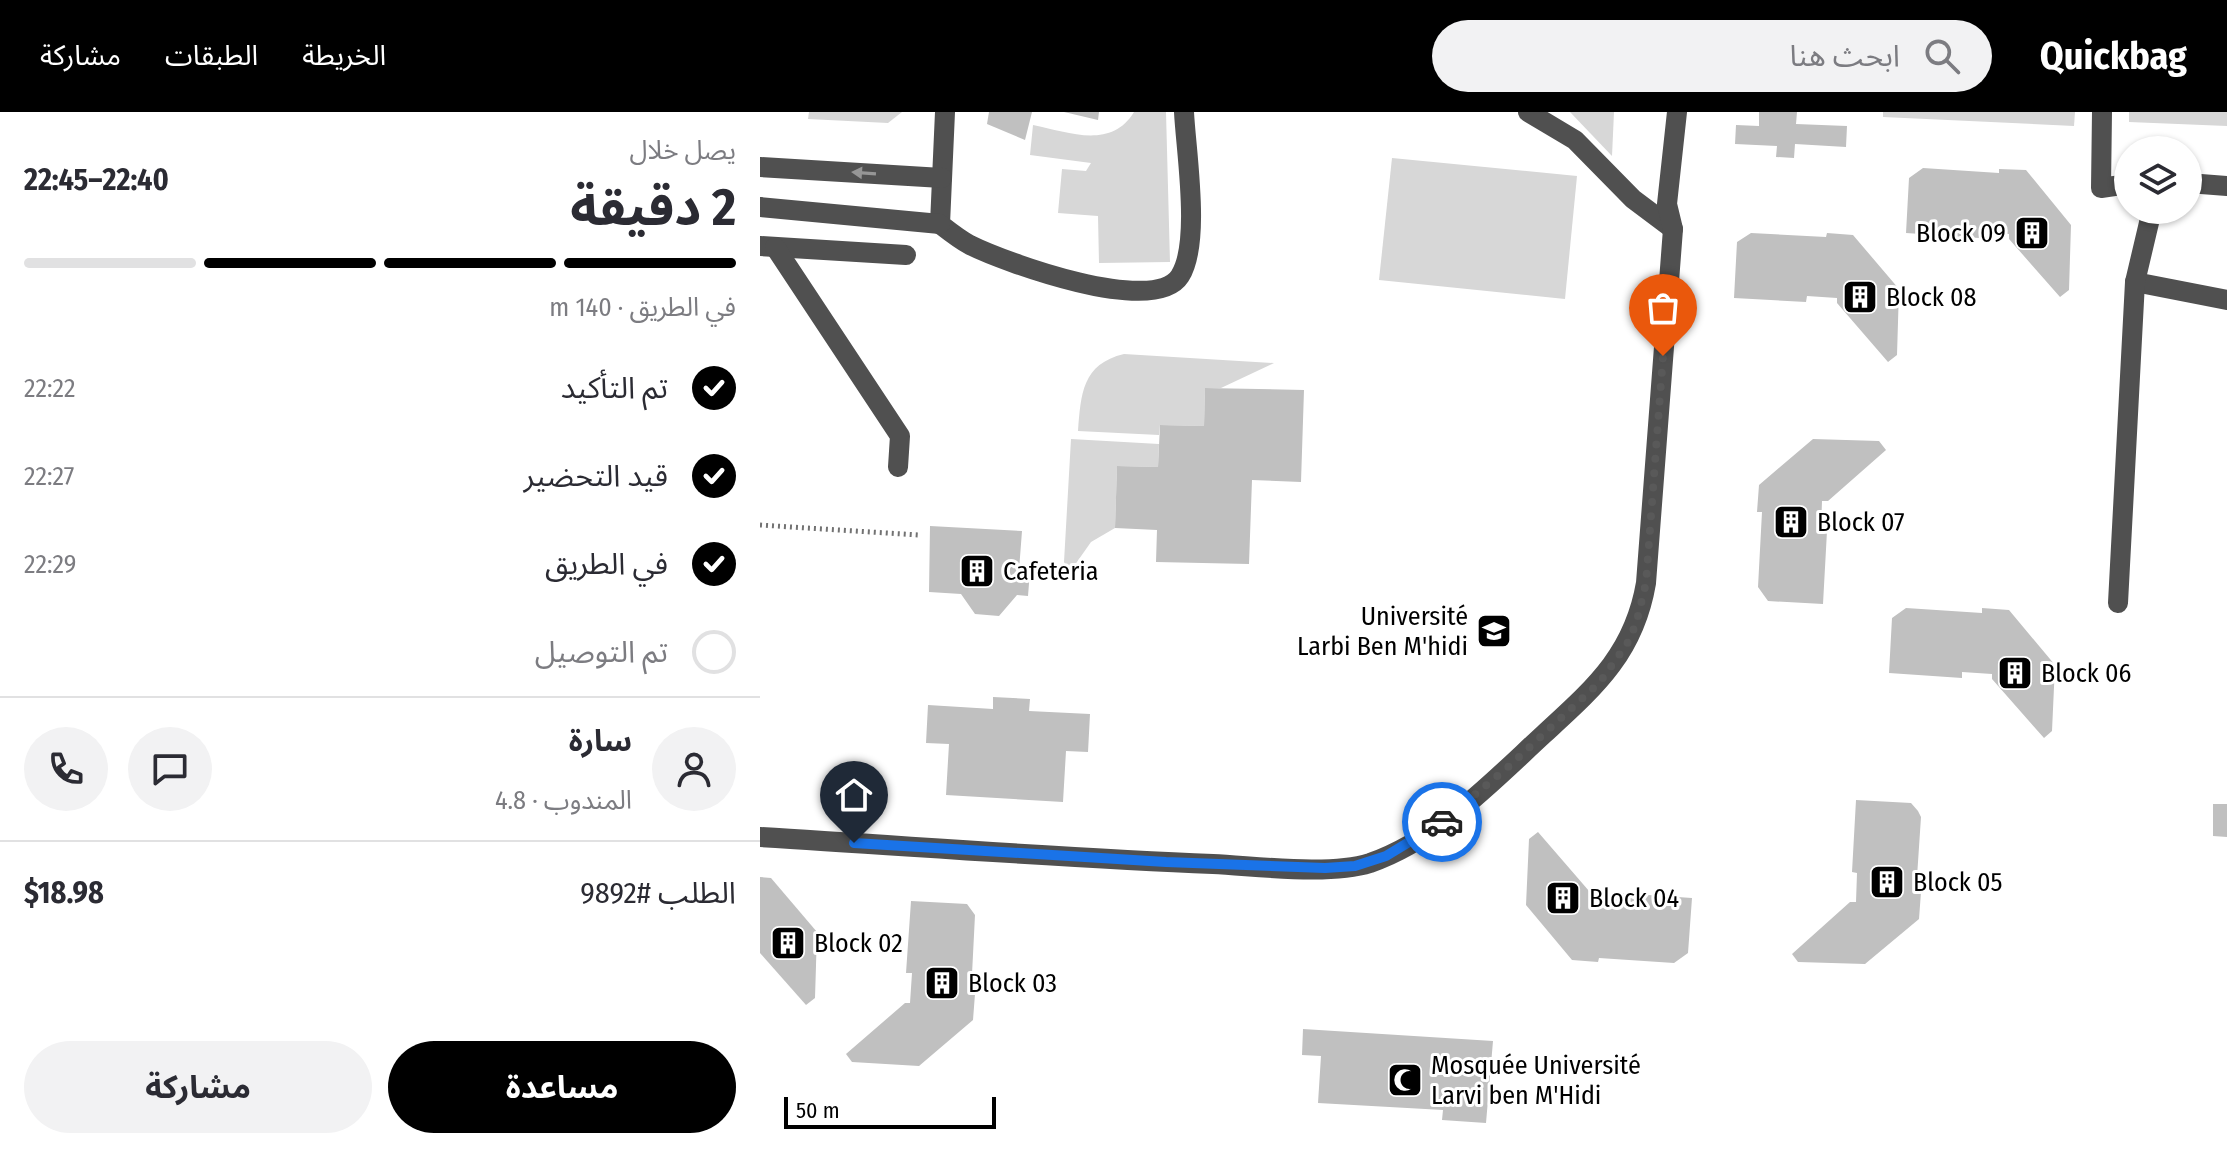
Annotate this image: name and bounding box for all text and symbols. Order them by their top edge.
search box [1432,20,1992,92]
text: Quickbag [2040,33,2187,79]
icon: search [1920,34,1964,78]
text: ابحث هنا [1789,38,1900,74]
text: مشاركة [40,39,121,72]
text: الطبقات [165,39,258,72]
text: الخريطة [302,39,386,72]
text: يصل خلال [630,135,736,166]
map controls [2114,136,2202,224]
button: layers [2114,136,2202,224]
text: 22:40–22:45 [24,162,169,198]
one-way arrow [851,167,876,180]
text: 2 دقيقة [570,176,736,239]
building icon: Block 09 [2013,214,2051,252]
place label: Block 09 [1916,218,2006,249]
pin [1629,274,1697,356]
building icon: Block 08 [1841,278,1879,316]
place label: Block 08 [1886,282,1977,313]
icon: bag [1641,286,1685,330]
text: في الطريق · 140 m [549,292,736,323]
icon: check [692,366,736,410]
text: تم التأكيد [561,370,668,406]
text: 22:22 [24,373,75,404]
icon: check [692,454,736,498]
text: قيد التحضير [524,458,668,494]
text: 22:27 [24,461,74,492]
building icon: Block 07 [1772,503,1810,541]
place label: Block 07 [1817,507,1905,538]
icon: check [692,542,736,586]
text: في الطريق [545,546,668,582]
text: 22:29 [24,549,76,580]
building icon: Cafeteria [958,552,996,590]
place label: Cafeteria [1003,556,1099,587]
place label: Université Larbi Ben M'hidi [1297,601,1468,662]
school or university icon: Université Larbi Ben M'hidi [1475,612,1513,650]
text: تم التوصيل [535,634,668,670]
building icon: Block 06 [1996,654,2034,692]
place label: Block 06 [2041,658,2131,689]
text: سارة [569,723,632,759]
button: phone [24,727,108,811]
button: chat [128,727,212,811]
button: person [652,727,736,811]
pin [820,761,888,843]
icon: home [832,773,876,817]
courier [1402,782,1482,862]
text: المندوب · 4.8 [495,785,632,816]
icon: car [1420,800,1464,844]
building icon: Block 05 [1868,863,1906,901]
place label: Block 05 [1913,867,2002,898]
text: $18.98 [24,875,104,911]
text: الطلب #9892 [580,875,736,911]
building icon: Block 04 [1544,879,1582,917]
place label: Block 04 [1589,883,1679,914]
building icon: Block 02 [769,924,807,962]
place label: Block 02 [814,928,903,959]
building icon: Block 03 [923,964,961,1002]
place label: Block 03 [968,968,1057,999]
button: مشاركة [24,1041,372,1133]
button: مساعدة [388,1041,736,1133]
place label: Mosquée Université Larvi ben M'Hidi [1431,1050,1641,1111]
mosque icon: Mosquée Université Larvi ben M'Hidi [1386,1061,1424,1099]
scale bar [784,1093,996,1129]
text: 50 m [796,1097,840,1124]

